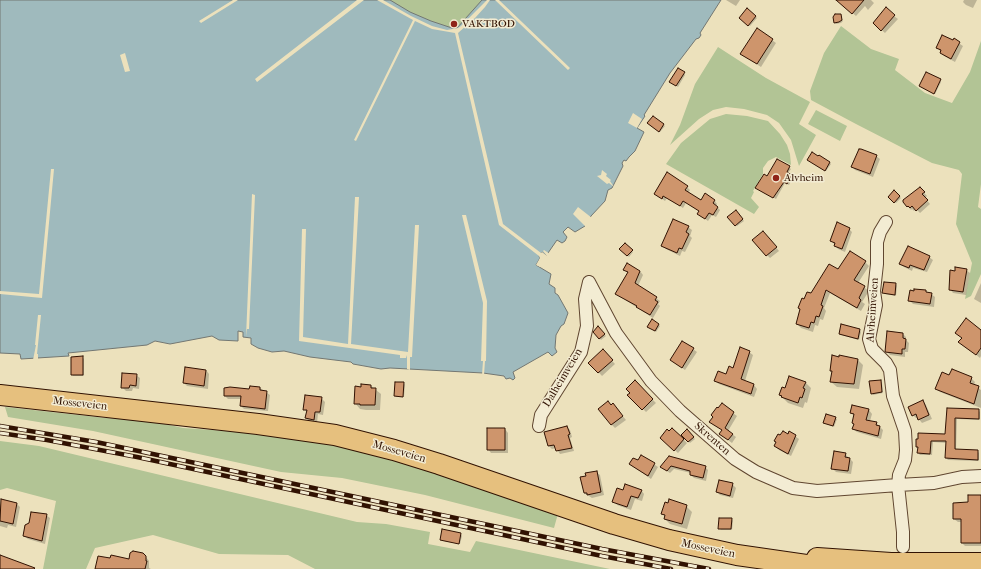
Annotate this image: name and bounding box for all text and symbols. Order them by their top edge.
place label: VAKTBOD [462,17,515,31]
marker: VAKTBOD [449,19,459,29]
place label: Alvheim [784,171,823,185]
marker: Alvheim [771,173,781,183]
street label: Alvheimveien [864,277,882,343]
street label: Dalheimveien [540,346,586,410]
street label: Mosseveien [52,395,108,413]
street label: Skrenten [691,420,733,458]
street label: Mosseveien [371,438,427,466]
street label: Mosseveien [680,537,736,561]

